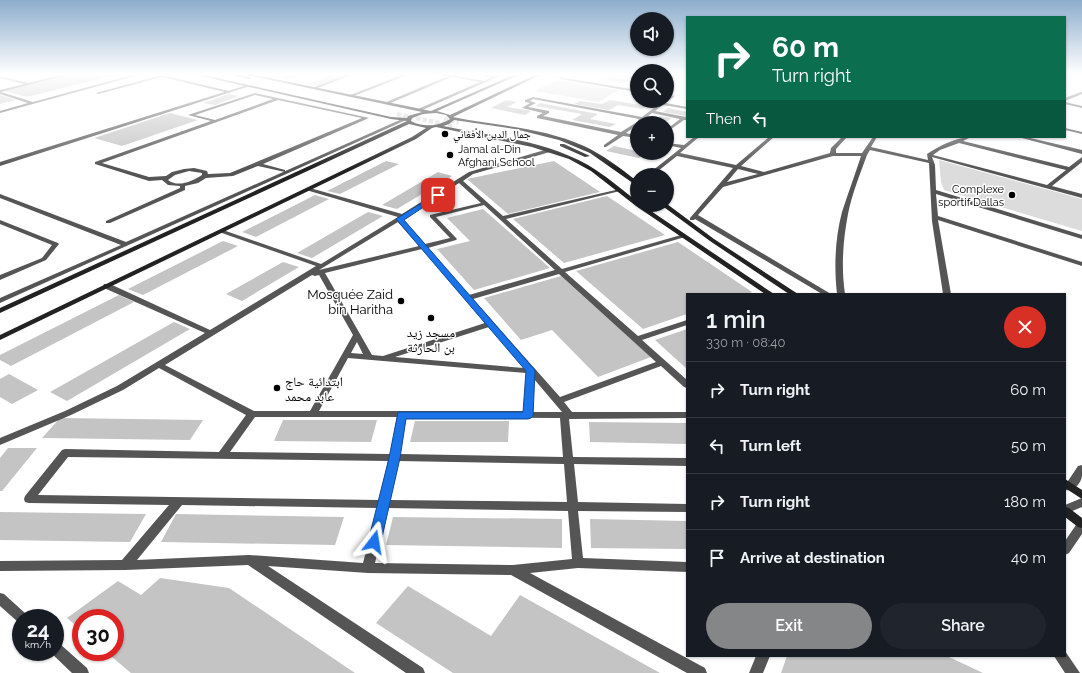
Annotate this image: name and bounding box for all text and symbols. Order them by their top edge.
map controls [630,12,674,212]
button: sound [630,12,674,56]
text: 60 m [772,31,839,64]
icon: right [706,32,758,84]
button: search [630,64,674,108]
text: Turn right [772,65,851,86]
icon: left [749,108,771,130]
text: Then [706,110,741,128]
button: + [630,116,674,160]
place label: جمال الدين الأفغاني [453,128,531,143]
marker: جمال الدين الأفغاني [440,129,450,139]
place label: Jamal al-Din Afghani School [458,143,535,169]
marker: Jamal al-Din Afghani School [445,150,455,160]
button: − [630,168,674,212]
pin [421,178,455,212]
place label: Complexe sportif Dallas [938,183,1005,209]
icon: arrive [427,184,449,206]
marker: Complexe sportif Dallas [1007,190,1017,200]
place label: Mosquée Zaid bin Haritha [307,287,393,317]
marker: Mosquée Zaid bin Haritha [396,296,406,306]
text: 1 min [706,305,766,334]
button: close [1004,306,1046,348]
marker: مسجد زيد بن الحارثة [426,313,436,323]
place label: مسجد زيد بن الحارثة [407,325,455,356]
text: 330 m · 08:40 [706,335,785,350]
place label: ابتدائية حاج عابد محمد [285,374,343,404]
icon: right [706,379,728,401]
text: Turn right [740,381,810,399]
text: 60 m [1010,381,1046,399]
marker: ابتدائية حاج عابد محمد [272,383,282,393]
icon: left [706,435,728,457]
text: Turn left [740,437,801,455]
text: 50 m [1011,437,1046,455]
icon: right [706,491,728,513]
text: Turn right [740,493,810,511]
text: 180 m [1004,493,1046,511]
position arrow [353,521,395,563]
icon: arrive [706,547,728,569]
text: Arrive at destination [740,549,885,567]
text: 40 m [1011,549,1046,567]
button: Exit [706,603,872,649]
button: Share [880,603,1046,649]
speed limit sign: 30 [72,609,124,661]
text: 24 [27,618,49,642]
text: km/h [25,639,51,650]

